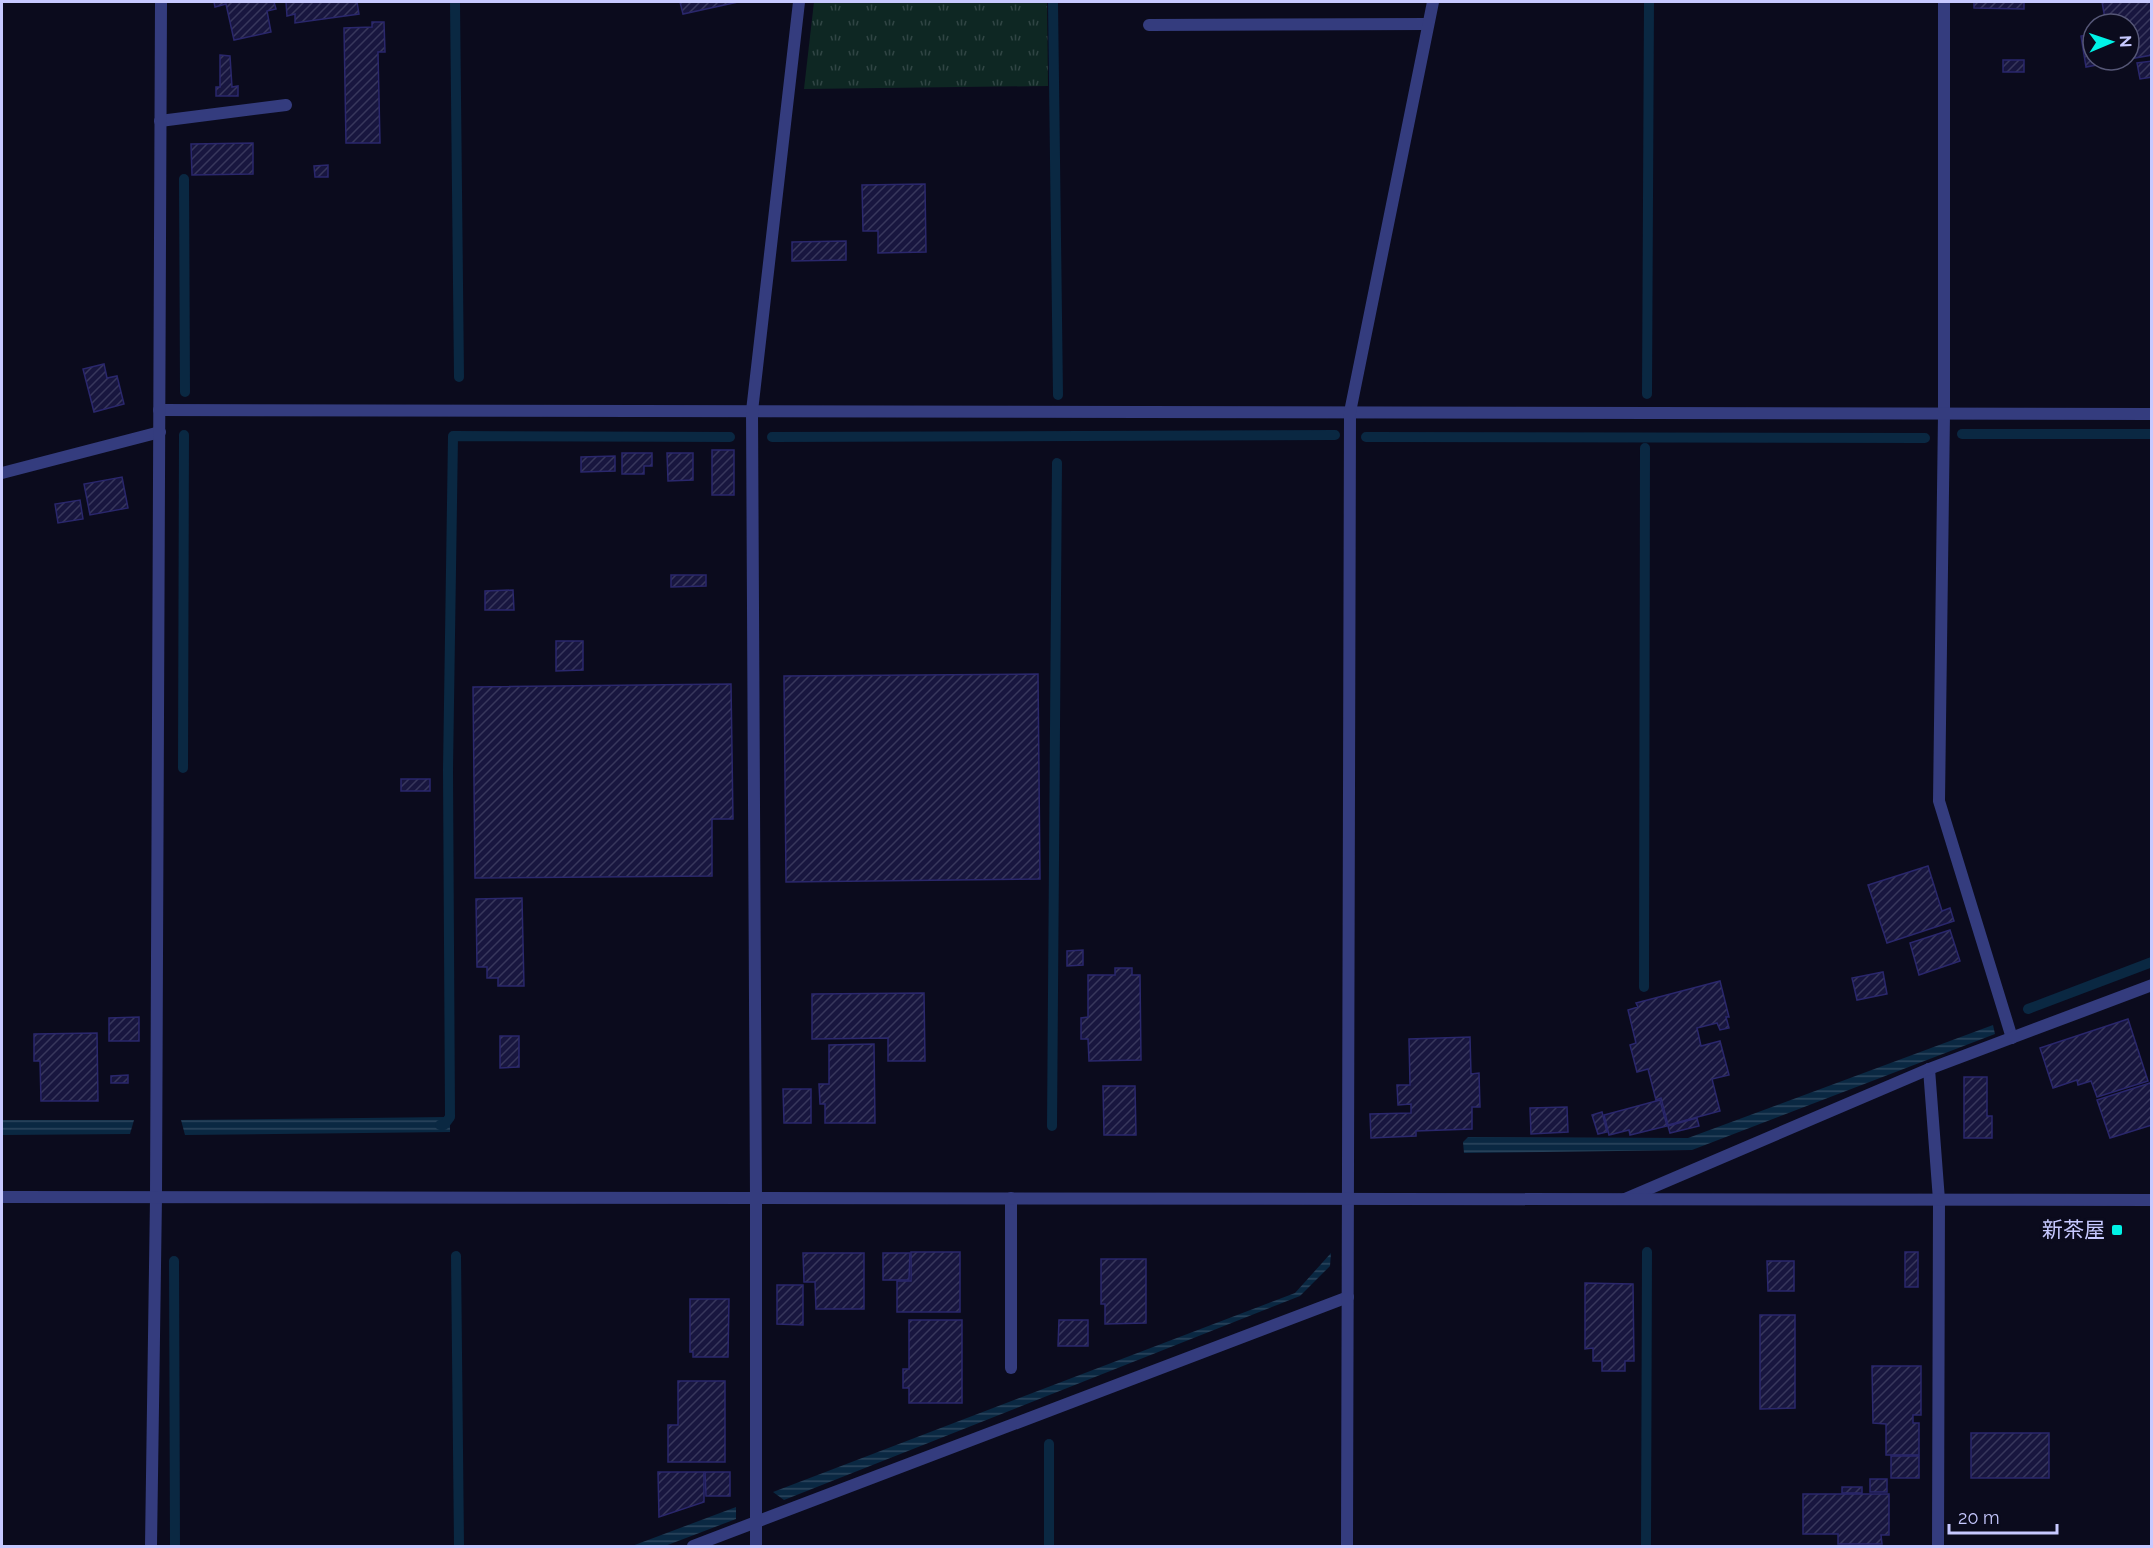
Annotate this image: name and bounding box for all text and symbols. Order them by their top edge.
north arrow [2081,12,2141,72]
text: N [2116,35,2135,48]
place label: 新茶屋 [2042,1217,2105,1242]
marker: 新茶屋 [2110,1223,2124,1237]
scale bar [1949,1497,2057,1535]
text: 20 m [1958,1507,2000,1528]

